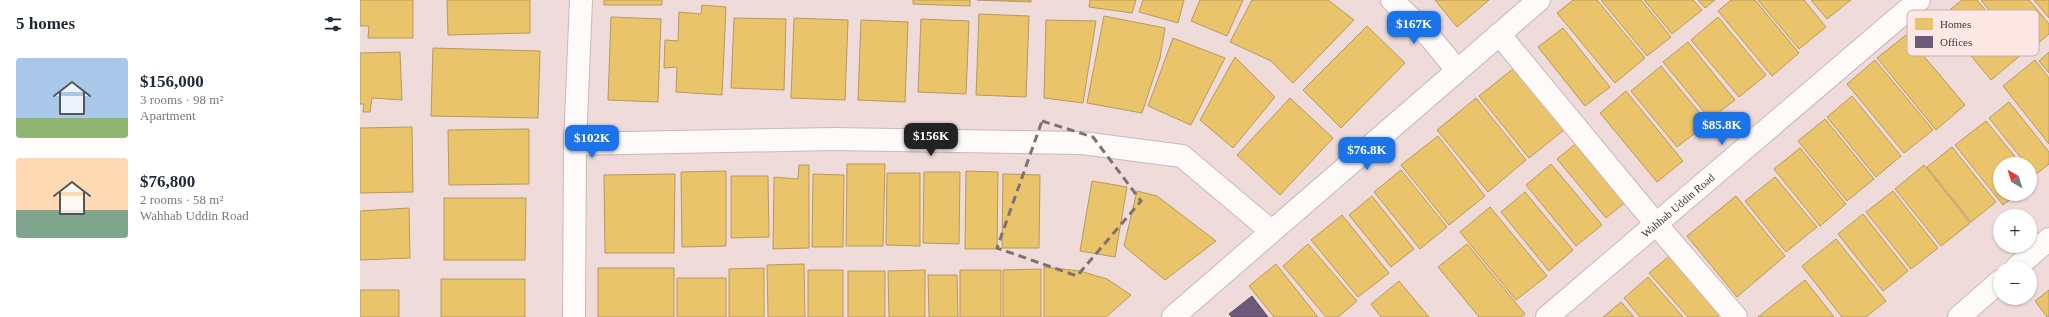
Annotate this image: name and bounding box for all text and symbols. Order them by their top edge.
legend [1907,10,2039,56]
pin: $167K [1386,11,1442,45]
icon: filters [322,13,344,35]
text: 5 homes [16,14,75,33]
text: $167K [1396,16,1432,31]
text: Homes [1940,18,1971,30]
text: Offices [1940,36,1972,48]
text: $156,000 [140,72,204,91]
icon: home [48,74,96,122]
text: 3 rooms · 98 m² [140,92,223,107]
text: Apartment [140,108,196,123]
pin: $85.8K [1689,112,1755,146]
text: $85.8K [1702,117,1742,132]
pin: $156K [903,123,959,157]
pin: $102K [564,125,620,159]
text: $156K [913,128,949,143]
text: $102K [574,130,610,145]
pin: $76.8K [1334,137,1400,171]
text: $76.8K [1347,142,1387,157]
north arrow [1993,157,2037,201]
map controls [1993,157,2037,305]
street label: Wahhab Uddin Road [1639,171,1717,240]
text: $76,800 [140,172,195,191]
icon: home [48,174,96,222]
text: 2 rooms · 58 m² [140,192,223,207]
text: Wahhab Uddin Road [140,208,249,223]
button: + [1993,209,2037,253]
button: − [1993,261,2037,305]

